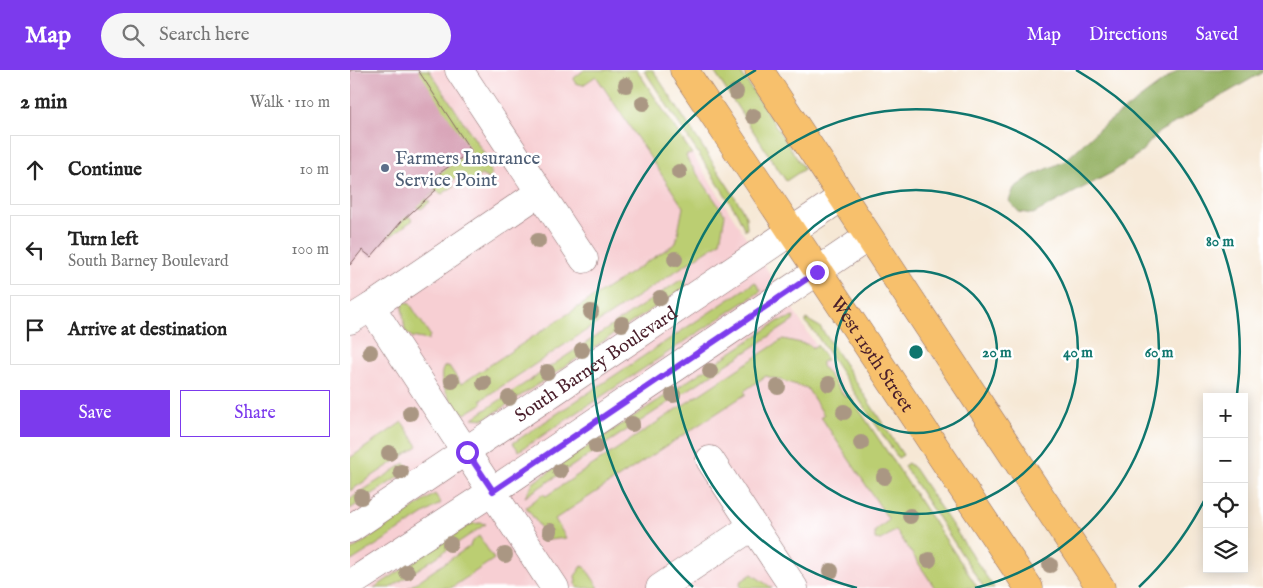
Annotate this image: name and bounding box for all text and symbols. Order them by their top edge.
search box [101,13,451,58]
text: Map [25,20,71,51]
icon: search [119,21,147,49]
text: Search here [159,23,250,47]
text: Map [1027,24,1061,47]
text: Directions [1089,24,1167,47]
text: Saved [1195,24,1238,47]
text: 2 min [20,89,67,116]
text: Walk · 110 m [250,93,330,113]
place label: Farmers Insurance Service Point [395,147,540,193]
icon: ahead [21,156,49,184]
text: Continue [68,158,142,182]
text: 10 m [299,160,329,180]
marker: Farmers Insurance Service Point [379,162,391,174]
text: Turn left [68,228,139,252]
text: 80 m [1206,232,1234,251]
icon: left [21,236,49,264]
text: 100 m [292,240,329,260]
text: South Barney Boulevard [68,252,229,272]
route end [806,261,829,284]
street label: West 119th Street [824,293,919,418]
street label: South Barney Boulevard [511,301,683,428]
icon: arrive [21,316,49,344]
text: Arrive at destination [68,318,227,342]
centre of rings [907,343,925,361]
text: 20 m [982,343,1012,362]
text: 40 m [1063,343,1093,362]
text: 60 m [1145,343,1174,362]
button: Save [20,390,170,437]
button: Share [180,390,330,437]
map controls [1203,393,1248,573]
button: + [1203,393,1248,438]
button: − [1203,438,1248,483]
route start [456,441,479,464]
button: locate [1203,483,1248,528]
button: layers [1203,528,1248,573]

